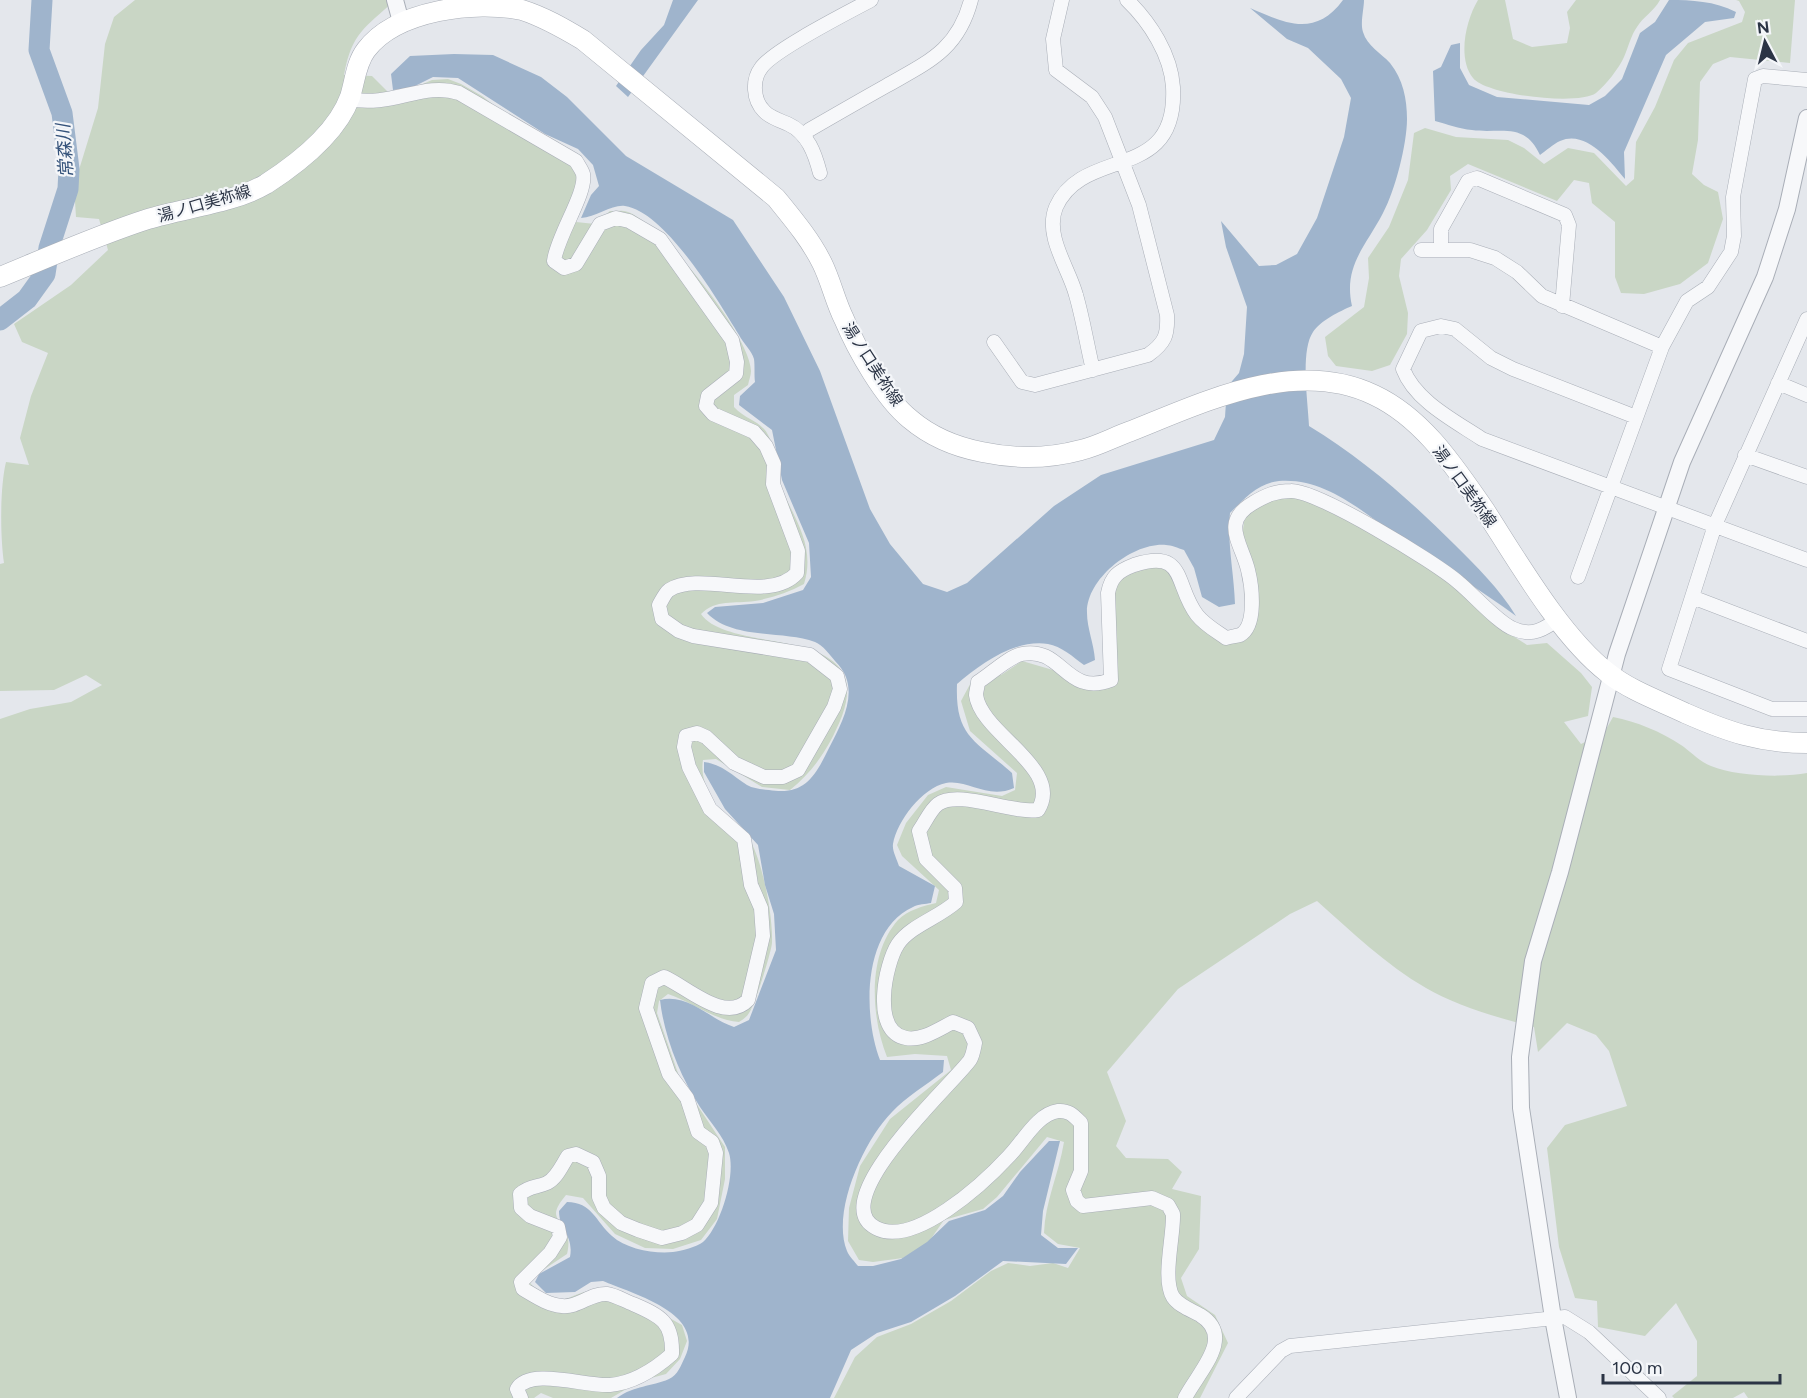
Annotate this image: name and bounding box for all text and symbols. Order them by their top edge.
north arrow [1735,12,1795,72]
text: N [1756,17,1771,38]
water label: 常森川 [52,121,78,179]
street label: 湯ノ口美祢線 [155,181,253,226]
street label: 湯ノ口美祢線 [838,319,907,410]
street label: 湯ノ口美祢線 [1429,442,1500,531]
scale bar [1603,1347,1780,1385]
text: 100 m [1612,1357,1662,1379]

